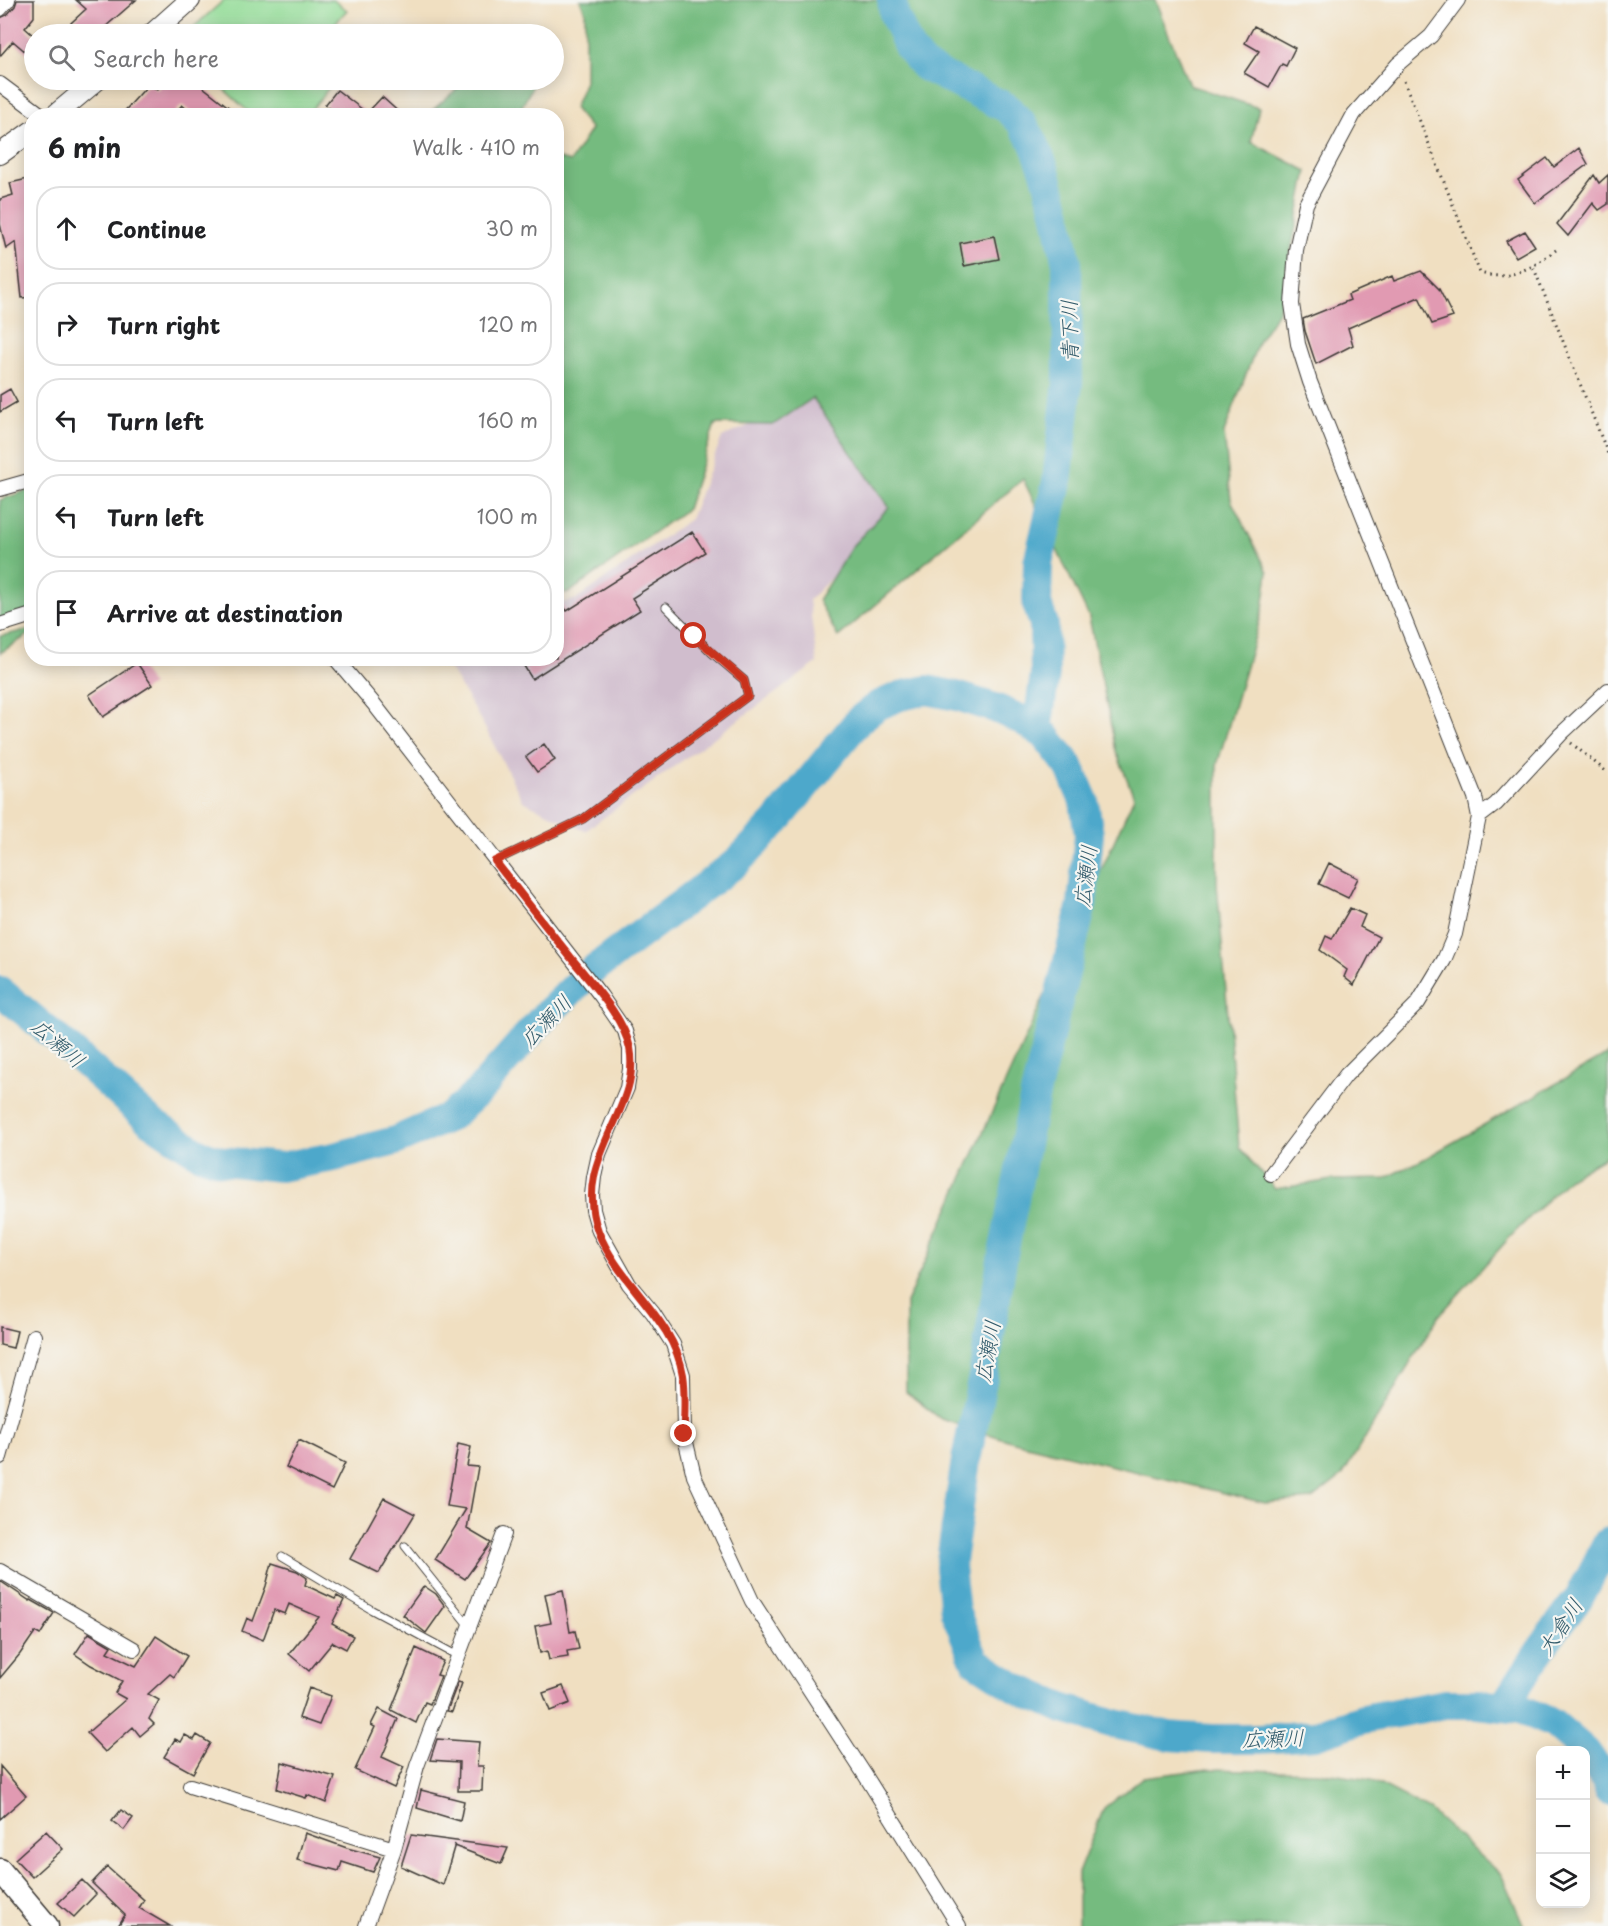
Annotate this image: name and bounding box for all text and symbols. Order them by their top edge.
search box [24,24,564,90]
icon: search [45,41,78,74]
text: Search here [93,41,219,74]
text: 6 min [48,128,121,167]
text: Walk · 410 m [412,132,540,162]
icon: ahead [50,212,83,245]
text: Continue [107,212,206,245]
text: 30 m [485,213,538,243]
water label: 青下川 [1051,299,1085,363]
icon: right [50,308,83,341]
text: Turn right [107,308,220,341]
text: 120 m [479,309,538,339]
icon: left [50,404,83,437]
text: Turn left [107,404,204,437]
text: 160 m [478,405,538,435]
icon: left [50,500,83,533]
text: Turn left [107,500,204,533]
text: 100 m [477,501,538,531]
icon: arrive [50,596,83,629]
text: Arrive at destination [107,596,343,629]
route start [680,622,706,648]
water label: 広瀬川 [1064,843,1104,909]
water label: 広瀬川 [512,986,578,1054]
water label: 広瀬川 [25,1009,93,1075]
water label: 広瀬川 [965,1317,1007,1385]
route end [670,1420,696,1446]
water label: 大倉川 [1528,1591,1590,1661]
water label: 広瀬川 [1241,1720,1305,1754]
map controls [1536,1746,1590,1908]
button: + [1536,1746,1590,1800]
button: − [1536,1800,1590,1854]
button: layers [1536,1854,1590,1908]

